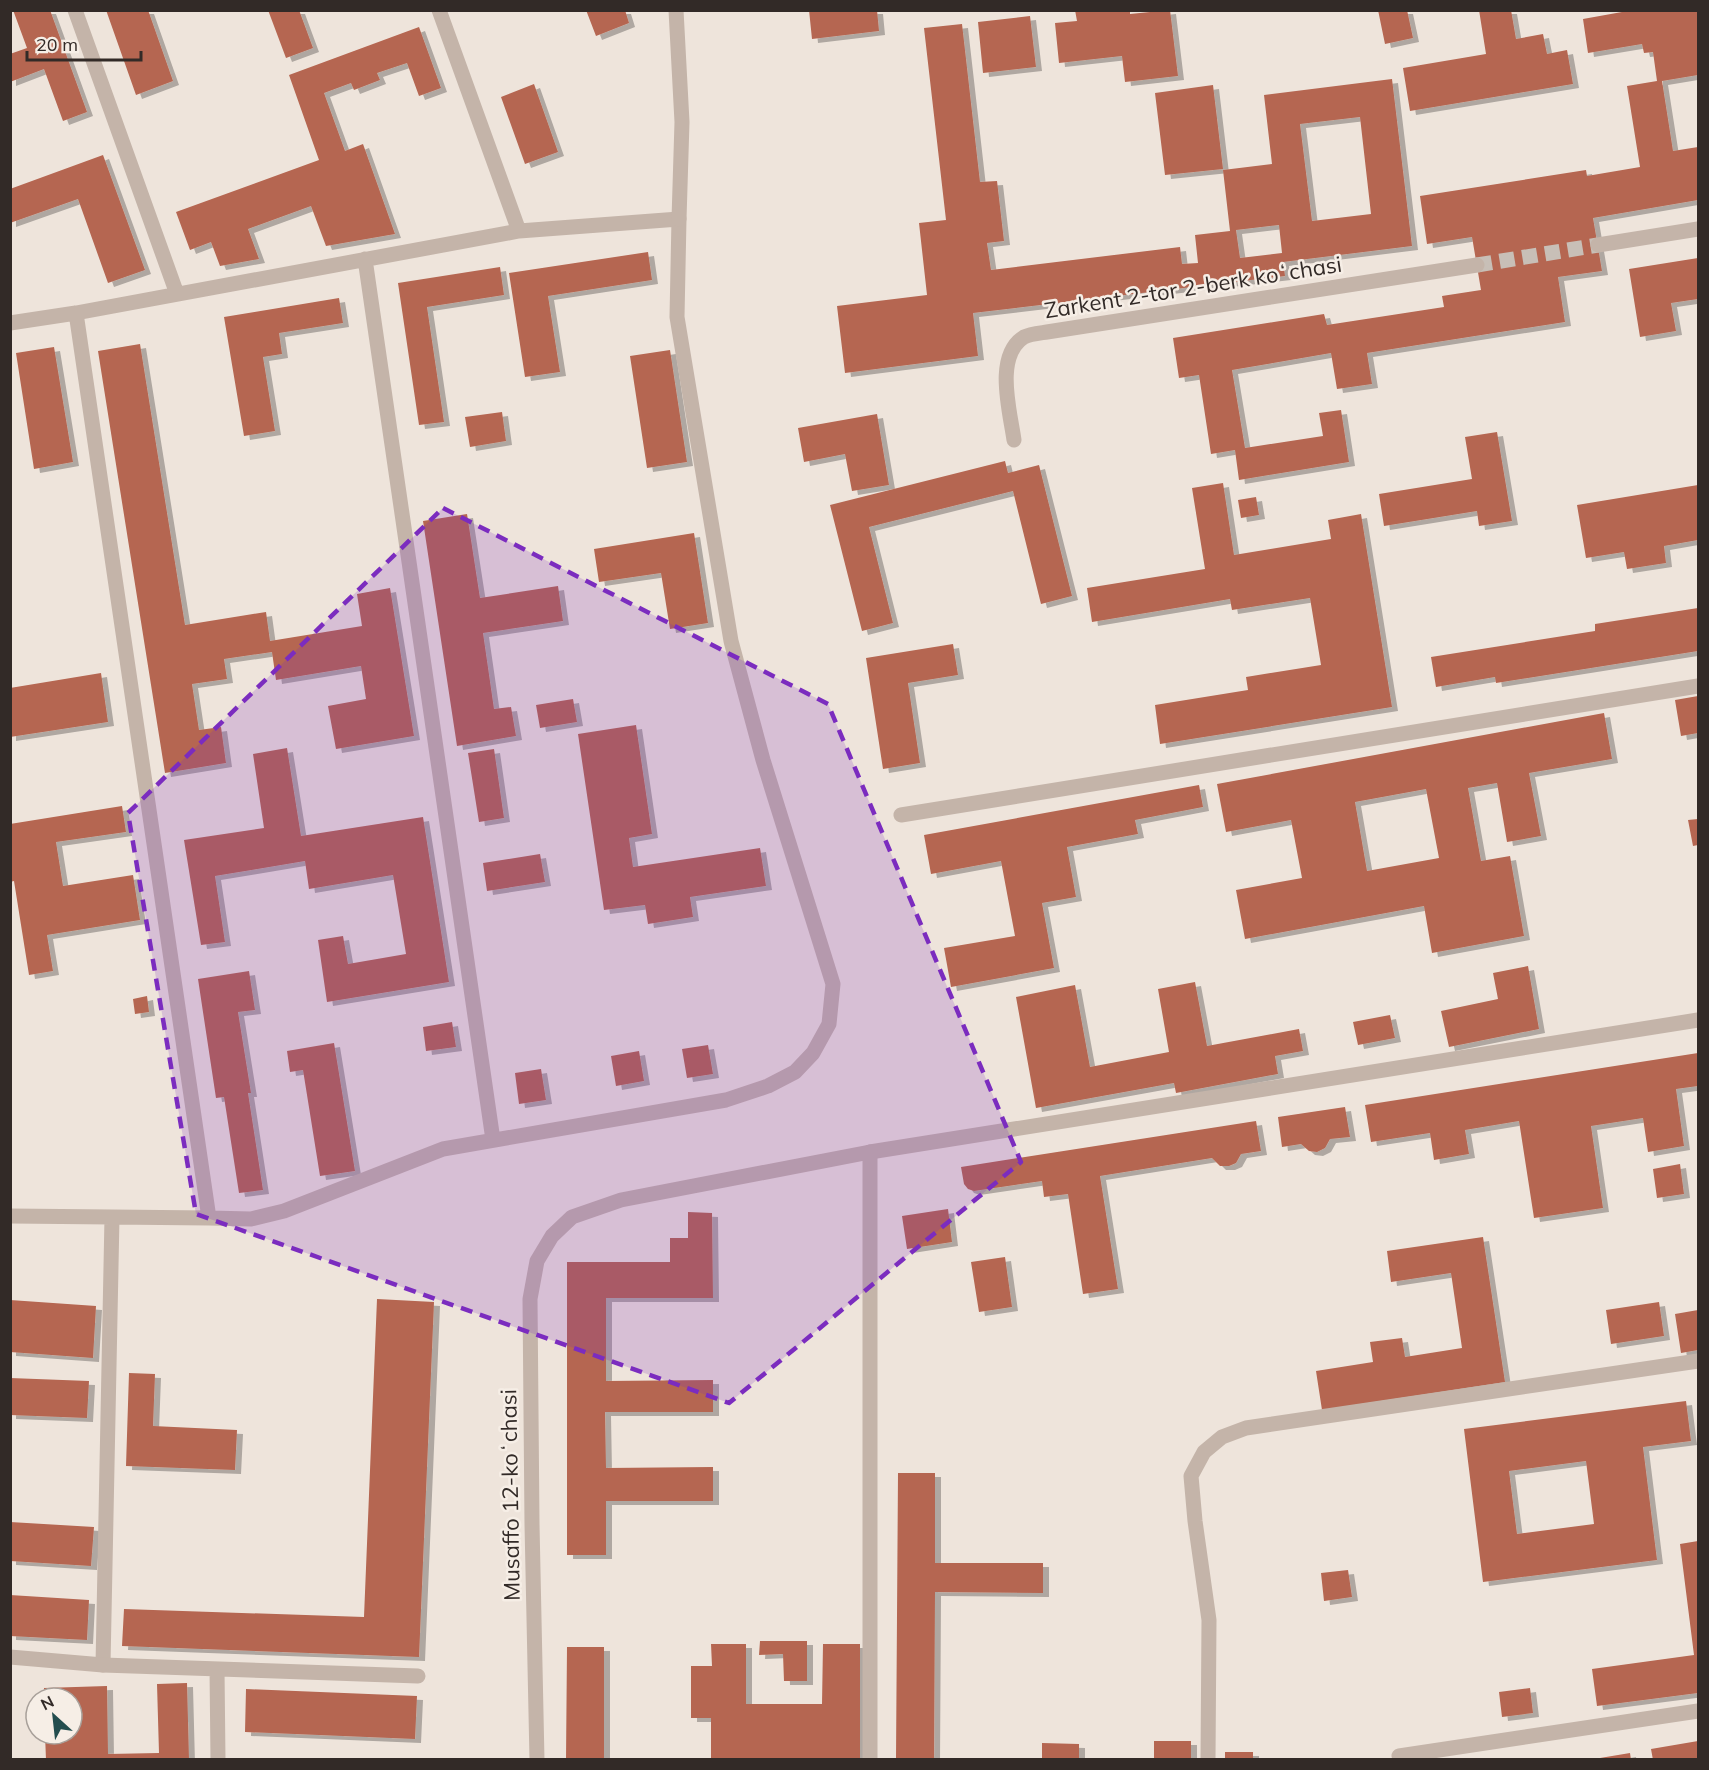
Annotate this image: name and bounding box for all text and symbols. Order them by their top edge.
scale bar [27,24,141,62]
text: 20 m [36,33,78,56]
street label: Zarkent 2-tor 2-berk koʻchasi [1042,250,1344,324]
street label: Musaffo 12-koʻchasi [494,1389,526,1601]
north arrow [24,1686,84,1746]
text: N [37,1691,57,1714]

